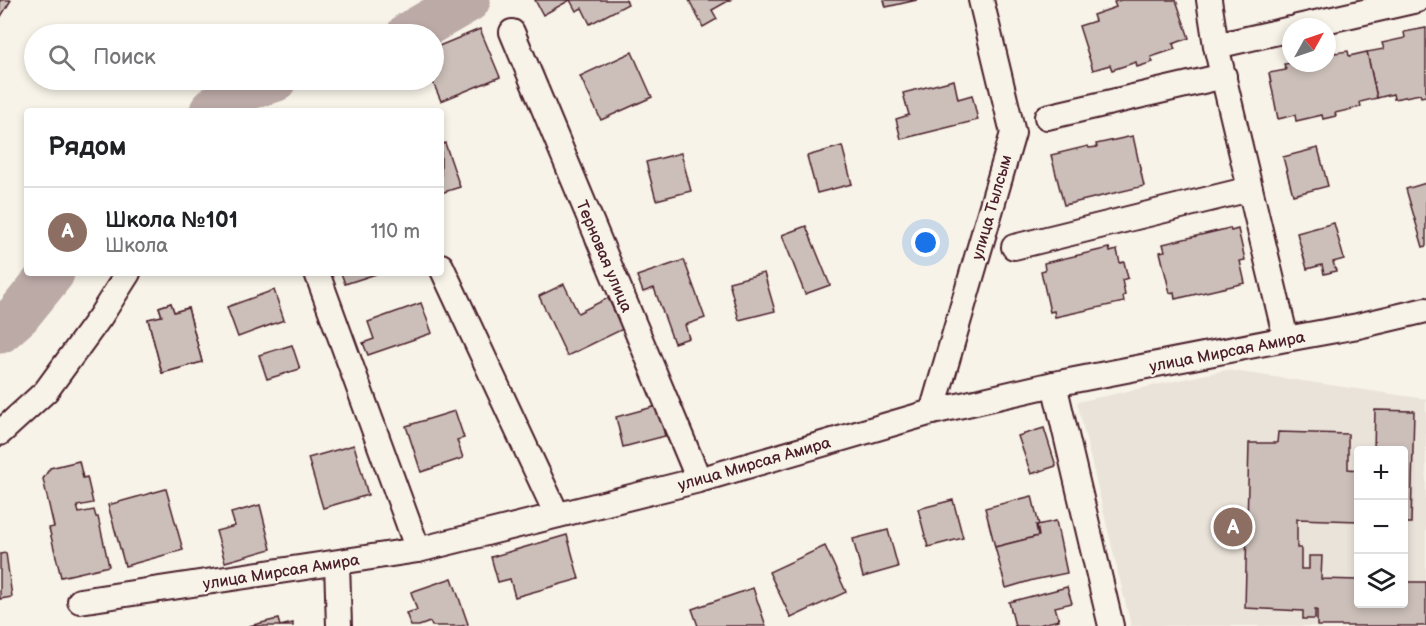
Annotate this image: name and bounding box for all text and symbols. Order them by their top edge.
north arrow [1282,18,1336,72]
search box [24,24,444,90]
icon: search [45,41,78,74]
text: Поиск [93,44,156,71]
text: Рядом [48,132,126,163]
street label: улица Тылсым [968,153,1017,262]
street label: Терновая улица [571,198,636,316]
text: Школа №101 [105,207,238,234]
text: A [61,220,74,244]
text: 110 m [371,220,420,244]
your location [911,228,940,257]
text: Школа [105,234,168,258]
street label: улица Мирсая Амира [1148,328,1307,377]
street label: улица Мирсая Амира [676,433,834,495]
map controls [1354,446,1408,608]
button: + [1354,446,1408,500]
button: − [1354,500,1408,554]
pin: A [1214,504,1252,550]
street label: улица Мирсая Амира [202,551,361,594]
button: layers [1354,554,1408,608]

